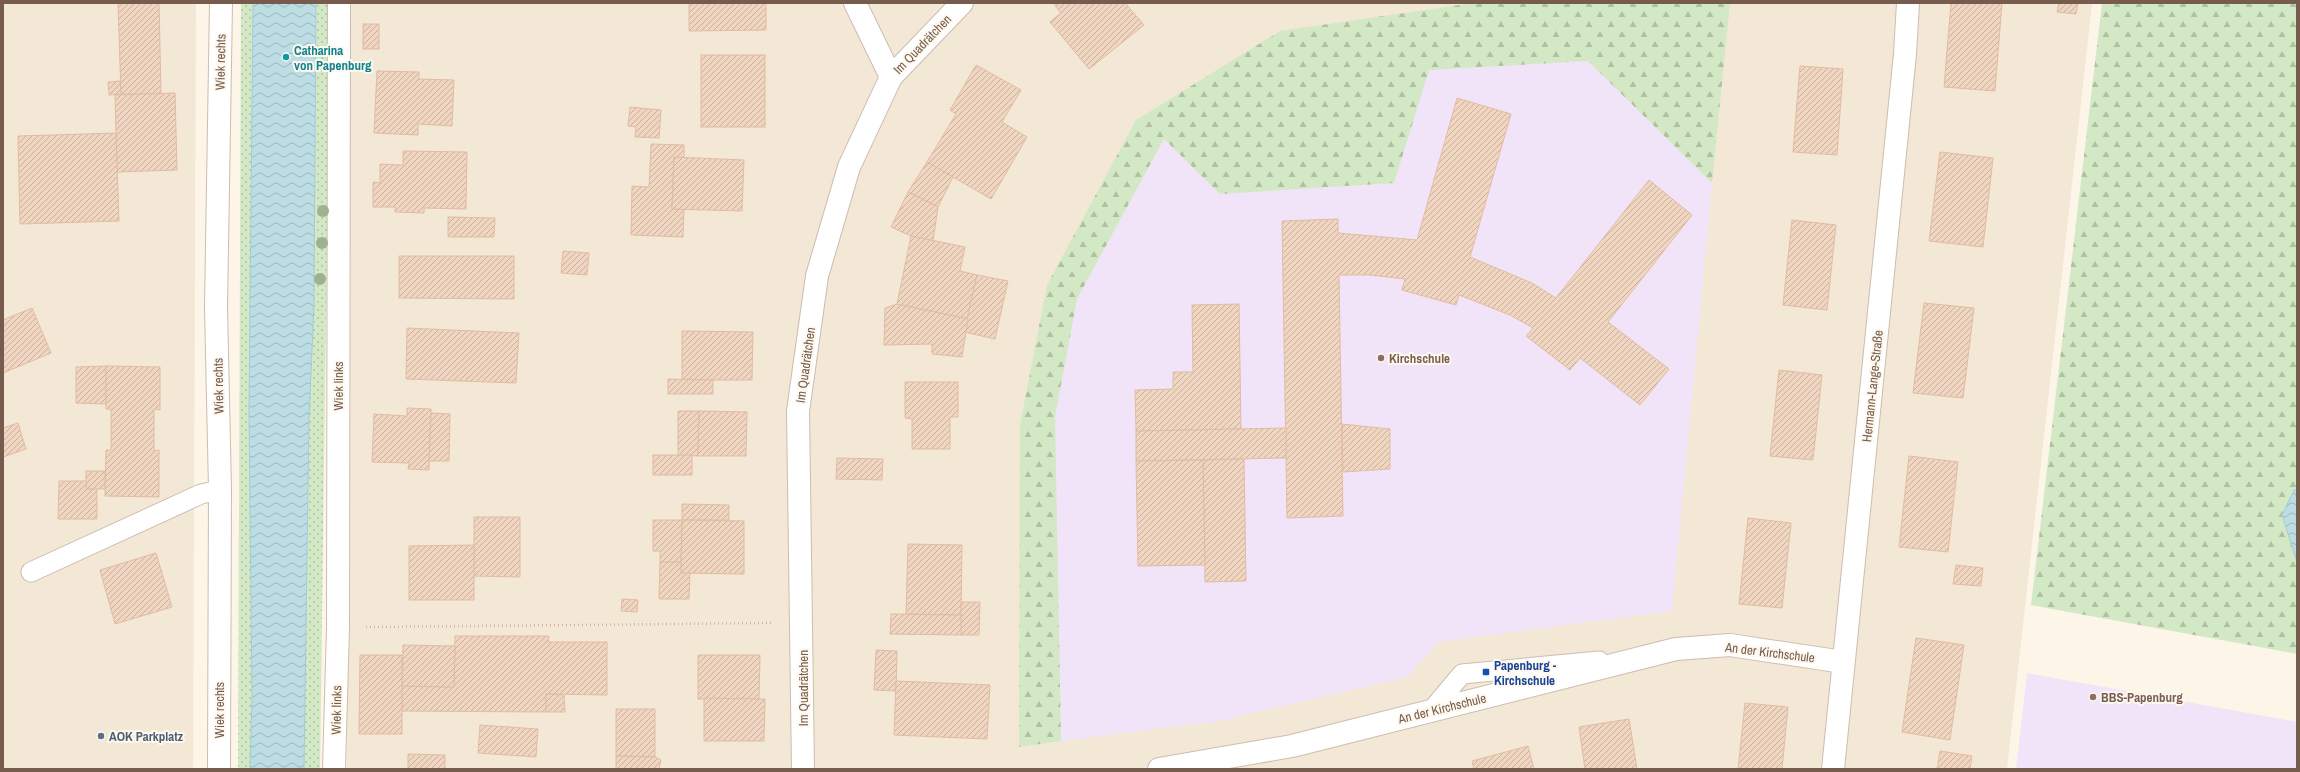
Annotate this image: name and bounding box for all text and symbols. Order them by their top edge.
street label: Im Quadrätchen [890,11,955,78]
street label: Wiek rechts [212,34,229,90]
place label: Catharina von Papenburg [294,42,372,74]
marker: Catharina von Papenburg [281,52,291,62]
street label: Im Quadrätchen [792,326,819,404]
street label: Hermann-Lange-Straße [1858,329,1887,443]
place label: Kirchschule [1389,350,1450,367]
marker: Kirchschule [1376,353,1386,363]
street label: Wiek rechts [210,358,227,414]
street label: Wiek links [330,361,347,411]
street label: An der Kirchschule [1723,638,1816,666]
street label: Im Quadrätchen [795,650,812,726]
place label: Papenburg - Kirchschule [1494,657,1557,689]
marker: Papenburg - Kirchschule [1481,667,1491,677]
street label: Wiek rechts [211,682,228,738]
street label: Wiek links [328,685,345,735]
street label: An der Kirchschule [1395,689,1488,728]
place label: BBS-Papenburg [2101,689,2183,706]
marker: BBS-Papenburg [2088,692,2098,702]
place label: AOK Parkplatz [109,728,184,745]
marker: AOK Parkplatz [96,731,106,741]

